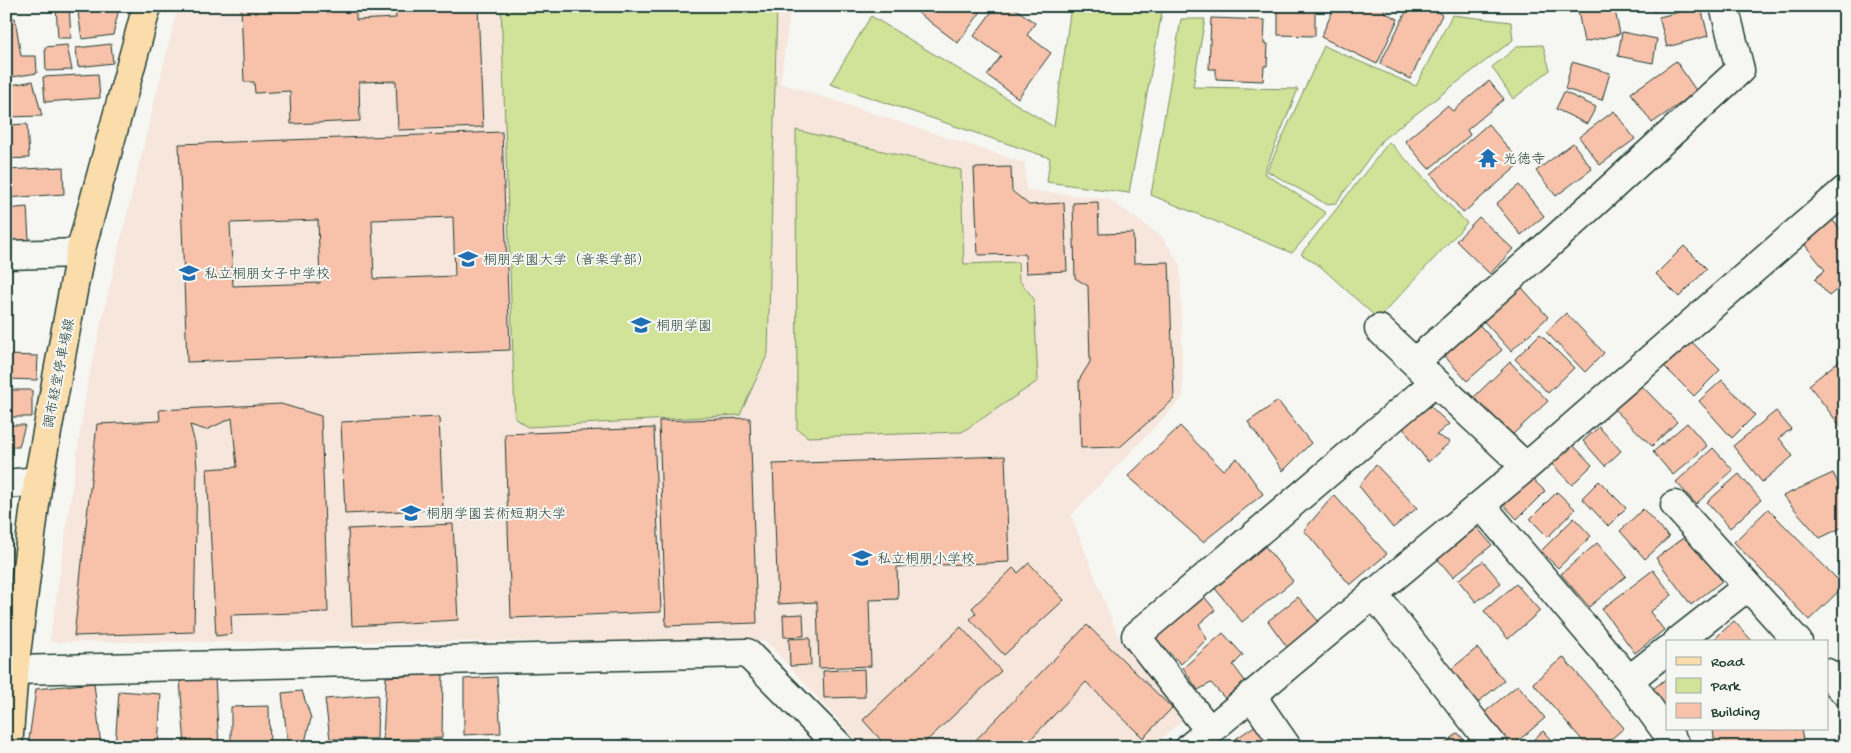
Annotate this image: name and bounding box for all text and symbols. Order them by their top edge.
temple icon: 光徳寺 [1477,147,1499,169]
place label: 光徳寺 [1503,152,1545,169]
school or university icon: 桐朋学園大学（音楽学部） [457,248,479,270]
place label: 桐朋学園大学（音楽学部） [483,253,651,270]
school or university icon: 私立桐朋女子中学校 [178,262,200,284]
place label: 私立桐朋女子中学校 [204,267,330,284]
school or university icon: 桐朋学園 [630,314,652,336]
street label: 調布経堂停車場線 [41,317,79,430]
place label: 桐朋学園 [656,319,712,336]
school or university icon: 桐朋学園芸術短期大学 [400,502,422,524]
place label: 桐朋学園芸術短期大学 [426,507,566,524]
school or university icon: 私立桐朋小学校 [851,547,873,569]
place label: 私立桐朋小学校 [877,552,975,569]
legend [1666,640,1828,730]
text: Road [1711,654,1745,672]
text: Park [1710,678,1741,696]
text: Building [1710,704,1760,722]

